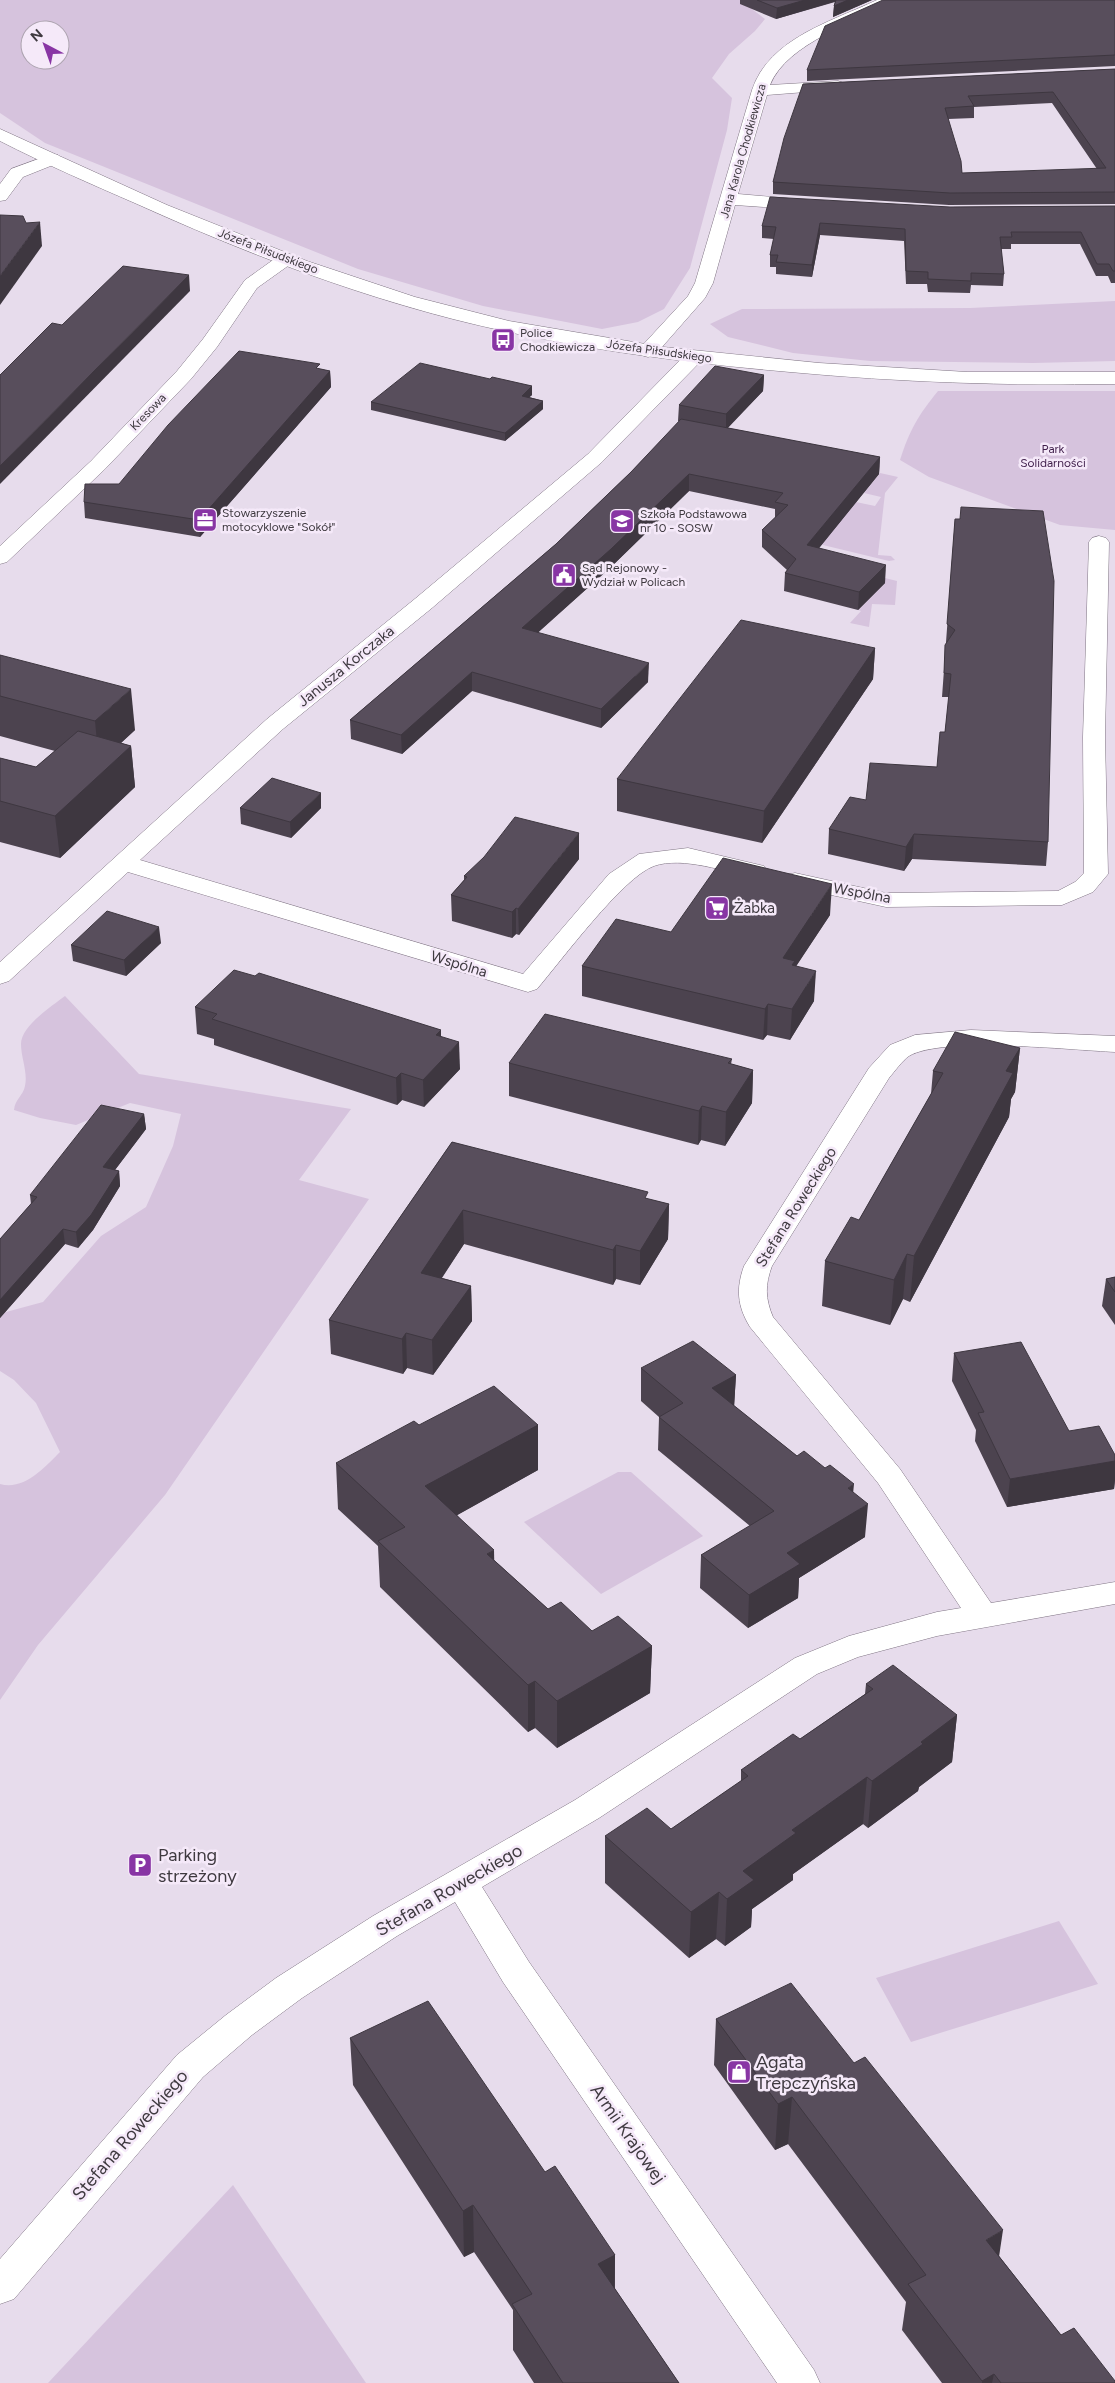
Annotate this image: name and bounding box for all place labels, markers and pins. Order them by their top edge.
place label: Police Chodkiewicza [520,326,595,354]
bus stop icon: Police Chodkiewicza [490,327,516,353]
place label: Stowarzyszenie motocyklowe "Sokół" [222,506,336,534]
office icon: Stowarzyszenie motocyklowe "Sokół" [192,507,218,533]
place label: Szkoła Podstawowa nr 10 - SOSW [640,507,747,535]
school or university icon: Szkoła Podstawowa nr 10 - SOSW [609,508,635,534]
place label: Sąd Rejonowy - Wydział w Policach [582,561,686,589]
public building icon: Sąd Rejonowy - Wydział w Policach [551,562,577,588]
supermarket icon: Żabka [704,895,730,921]
place label: Żabka [734,899,775,917]
place label: Parking strzeżony [158,1844,237,1887]
parking icon: Parking strzeżony [127,1852,153,1878]
place label: Agata Trepczyńska [756,2051,856,2094]
shop icon: Agata Trepczyńska [726,2059,752,2085]

